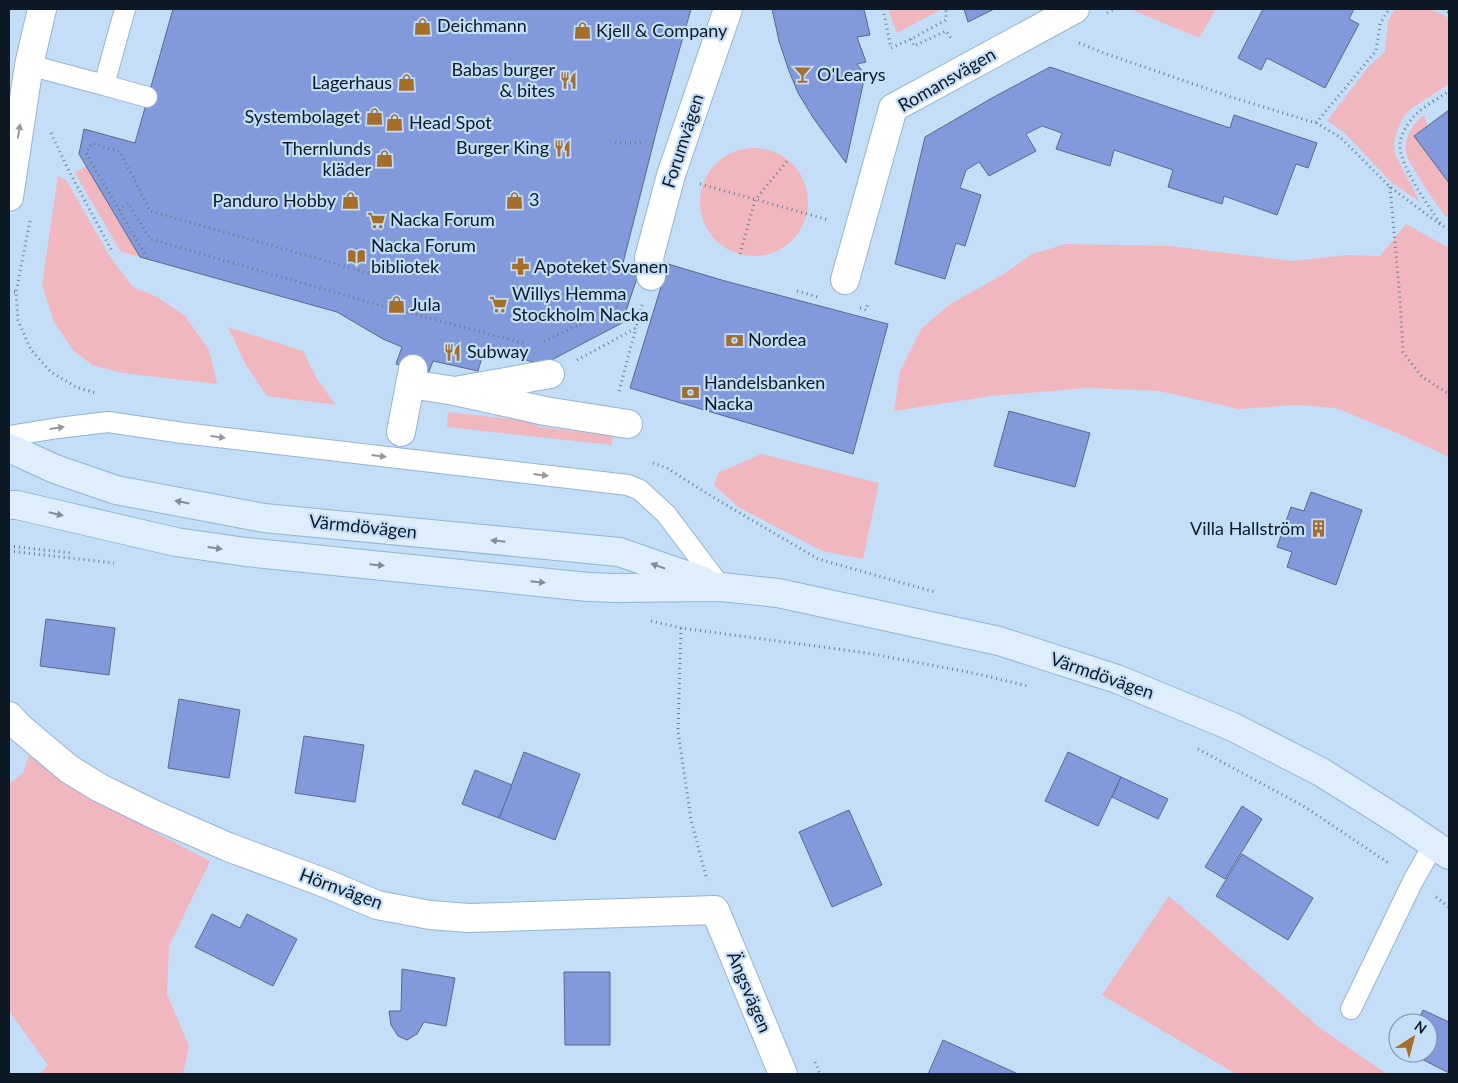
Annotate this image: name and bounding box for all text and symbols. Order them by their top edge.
place label: Deichmann [437,14,527,36]
shop icon: Deichmann [413,16,433,36]
place label: Kjell & Company [596,19,728,41]
shop icon: Kjell & Company [572,21,592,41]
street label: Romansvägen [894,42,999,116]
place label: Babas burger & bites [451,58,555,101]
place label: O'Learys [817,63,886,85]
bar icon: O'Learys [793,65,813,85]
restaurant icon: Babas burger & bites [559,70,579,90]
place label: Lagerhaus [312,71,392,93]
shop icon: Lagerhaus [396,73,416,93]
street label: Forumvägen [657,91,708,191]
place label: Systembolaget [244,105,361,127]
shop icon: Systembolaget [364,107,384,127]
place label: Head Spot [409,111,492,133]
shop icon: Head Spot [385,113,405,133]
one-way arrow [15,123,23,139]
place label: Burger King [456,136,549,158]
place label: Thernlunds kläder [282,137,371,180]
restaurant icon: Burger King [553,138,573,158]
shop icon: Thernlunds kläder [375,149,395,169]
place label: 3 [529,188,539,210]
place label: Panduro Hobby [213,189,337,211]
shop icon: 3 [505,190,525,210]
shop icon: Panduro Hobby [340,191,360,211]
place label: Nacka Forum [390,208,495,230]
supermarket icon: Nacka Forum [366,210,386,230]
place label: Nacka Forum bibliotek [371,234,476,277]
library icon: Nacka Forum bibliotek [347,246,367,266]
place label: Apoteket Svanen [534,255,668,277]
pharmacy icon: Apoteket Svanen [510,257,530,277]
place label: Willys Hemma Stockholm Nacka [512,282,649,325]
place label: Jula [410,293,441,315]
supermarket icon: Willys Hemma Stockholm Nacka [488,294,508,314]
shop icon: Jula [386,295,406,315]
place label: Nordea [748,328,806,350]
bank icon: Nordea [724,330,744,350]
place label: Subway [467,340,529,362]
restaurant icon: Subway [443,342,463,362]
place label: Handelsbanken Nacka [704,371,825,414]
bank icon: Handelsbanken Nacka [680,383,700,403]
one-way arrow [49,424,65,432]
one-way arrow [210,433,226,441]
one-way arrow [372,452,388,460]
one-way arrow [533,471,549,479]
one-way arrow [174,498,190,506]
street label: Värmdövägen [308,509,418,543]
one-way arrow [49,510,64,518]
place label: Villa Hallström [1190,517,1305,539]
building icon: Villa Hallström [1309,519,1329,539]
one-way arrow [490,536,506,544]
one-way arrow [208,544,224,552]
one-way arrow [369,561,385,569]
one-way arrow [650,561,665,569]
one-way arrow [531,578,547,586]
street label: Värmdövägen [1048,647,1157,703]
street label: Hörnvägen [297,863,386,913]
street label: Ängsvägen [723,948,777,1035]
north arrow [1388,1013,1438,1063]
text: N [1412,1017,1430,1037]

